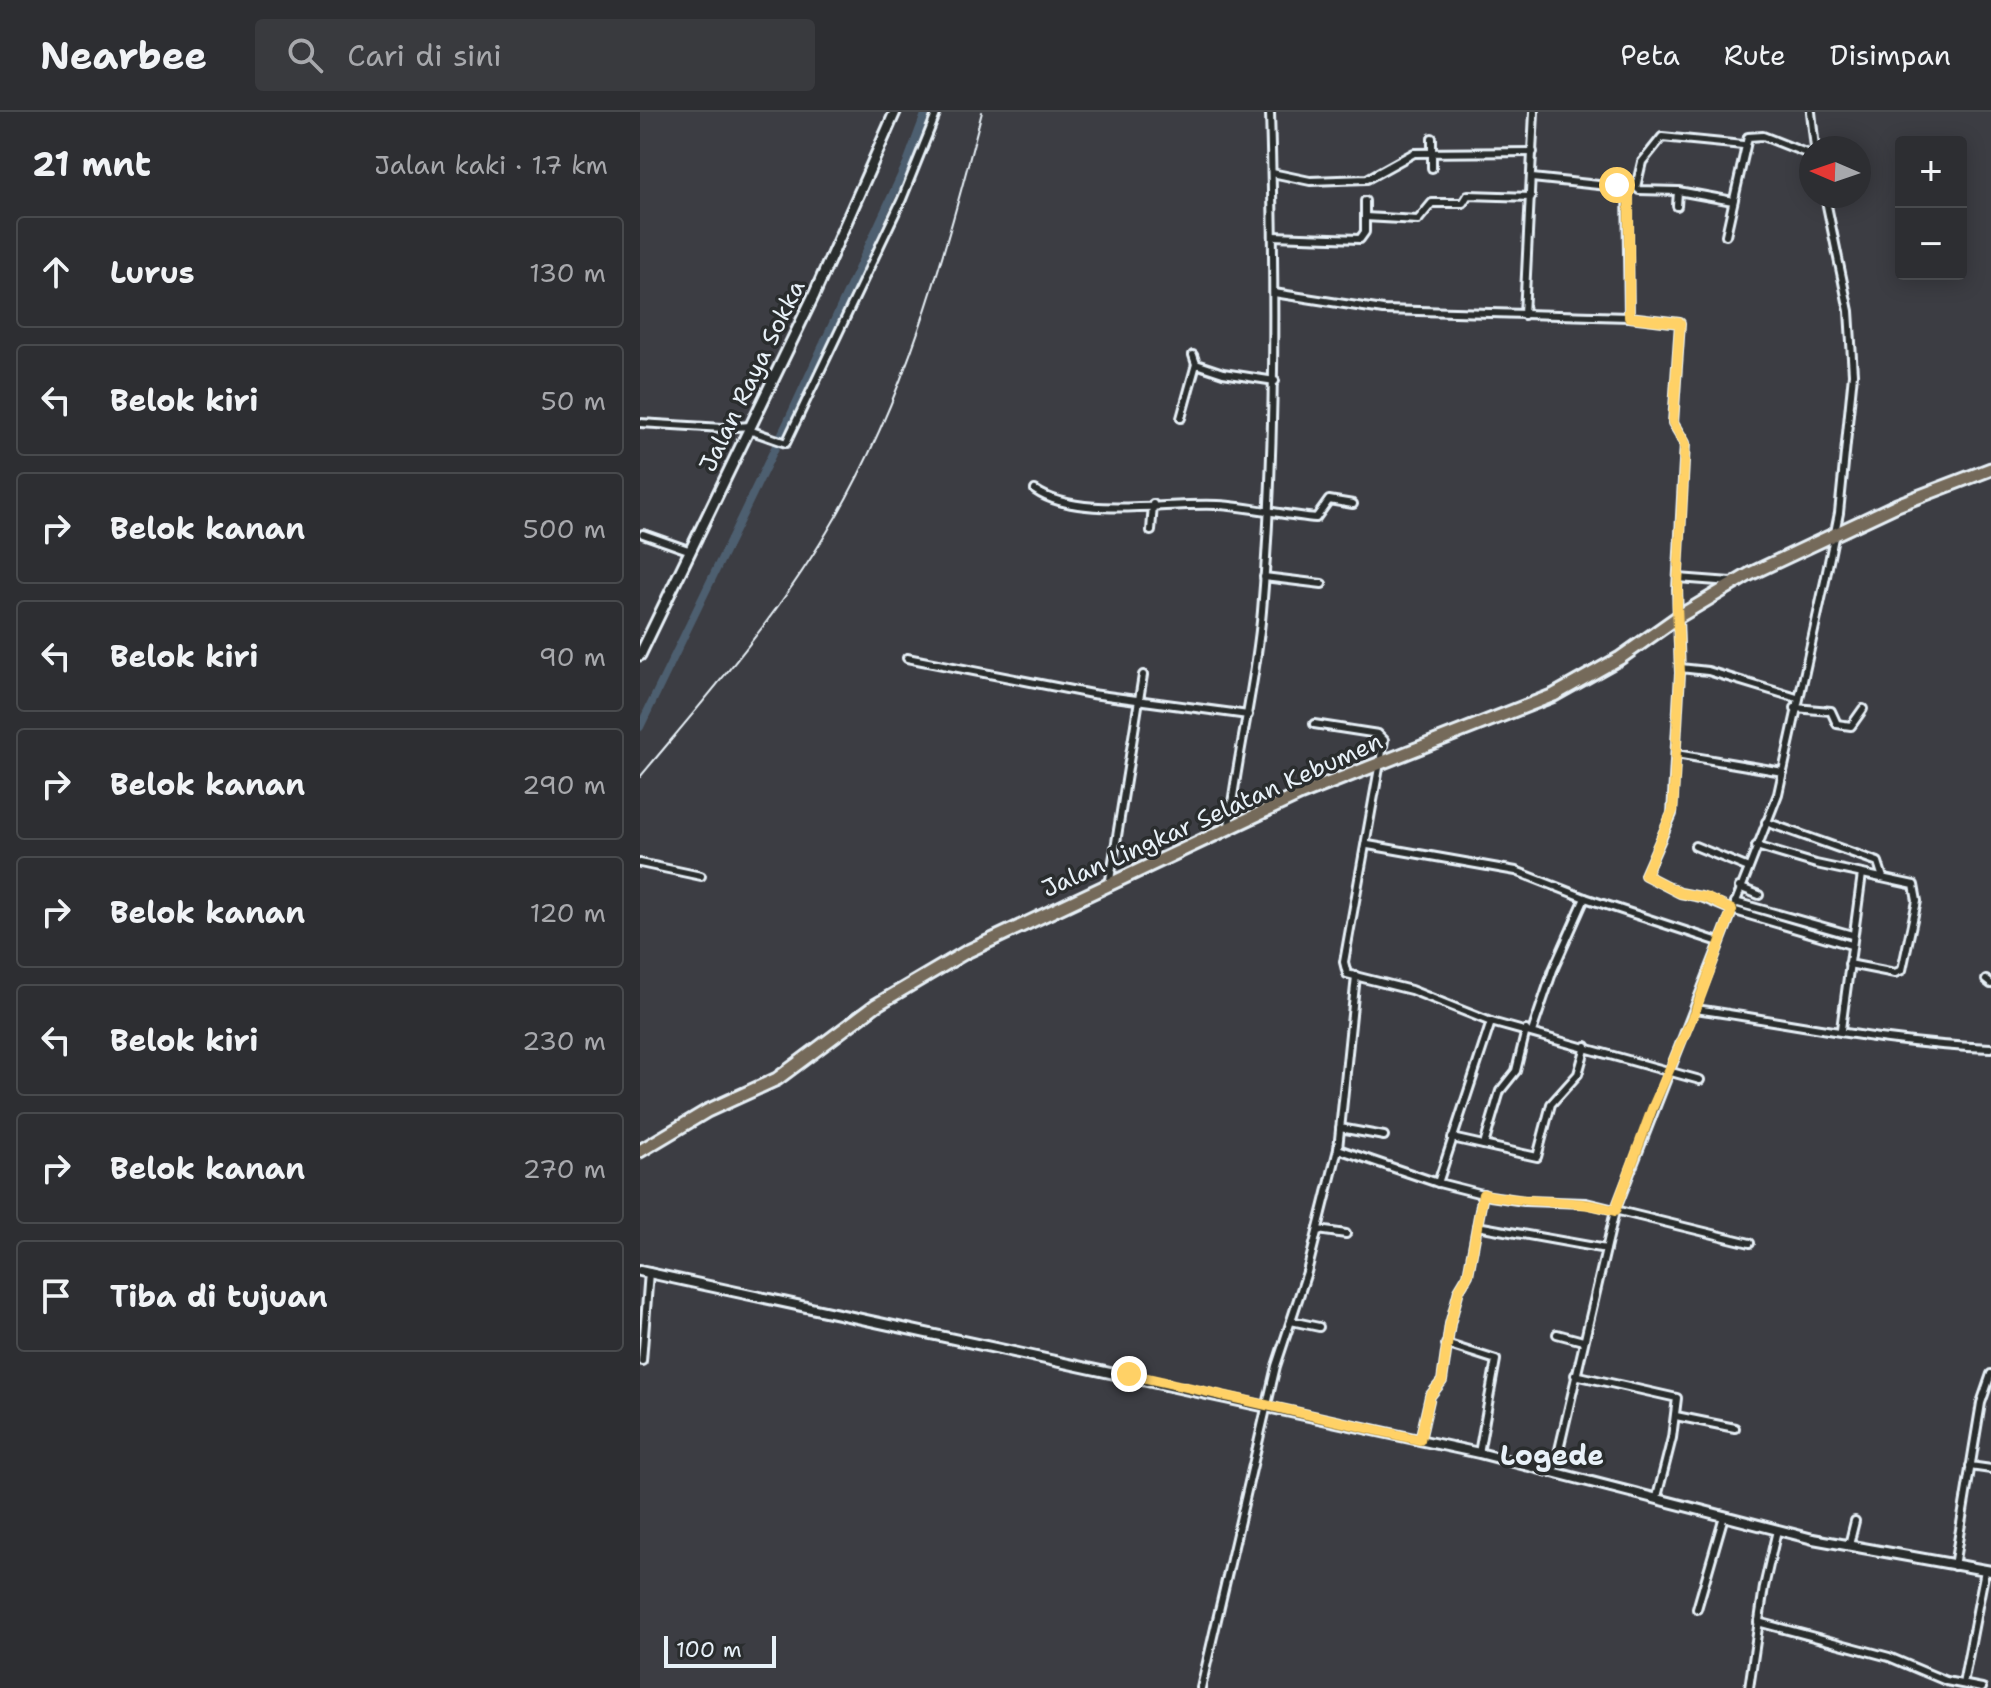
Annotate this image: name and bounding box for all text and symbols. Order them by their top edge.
search box [255,19,815,91]
text: Nearbee [40,30,207,81]
icon: search [283,33,327,77]
text: Cari di sini [347,35,502,76]
text: Peta [1620,36,1680,74]
text: Rute [1724,36,1786,74]
text: Disimpan [1830,36,1951,74]
north arrow [1799,136,1871,208]
map controls [1895,136,1967,280]
button: + [1895,136,1967,208]
text: 21 mnt [32,141,151,187]
text: Jalan kaki · 1.7 km [374,147,608,182]
route start [1599,167,1635,203]
button: − [1895,208,1967,280]
icon: ahead [34,250,78,294]
text: Lurus [110,252,195,293]
text: 130 m [529,255,606,290]
street label: Jalan Raya Sokka [692,275,812,477]
icon: left [34,378,78,422]
text: Belok kiri [110,380,258,421]
text: 50 m [541,383,606,418]
icon: right [34,506,78,550]
text: Belok kanan [110,508,305,549]
text: 500 m [523,511,606,546]
icon: left [34,634,78,678]
text: Belok kiri [110,636,258,677]
text: 90 m [539,639,606,674]
street label: Jalan Lingkar Selatan Kebumen [1037,725,1387,905]
icon: right [34,762,78,806]
text: Belok kanan [110,764,305,805]
text: 290 m [522,767,606,802]
icon: right [34,890,78,934]
text: Belok kanan [110,892,305,933]
text: 120 m [530,895,606,930]
icon: left [34,1018,78,1062]
text: Belok kiri [110,1020,258,1061]
text: 230 m [522,1023,606,1058]
icon: right [34,1146,78,1190]
text: Belok kanan [110,1148,305,1189]
text: 270 m [523,1151,606,1186]
icon: arrive [34,1274,78,1318]
text: Tiba di tujuan [110,1276,328,1317]
route end [1111,1356,1147,1392]
district label: Logede [1500,1436,1604,1474]
scale bar [664,1632,776,1668]
text: 100 m [676,1635,742,1664]

